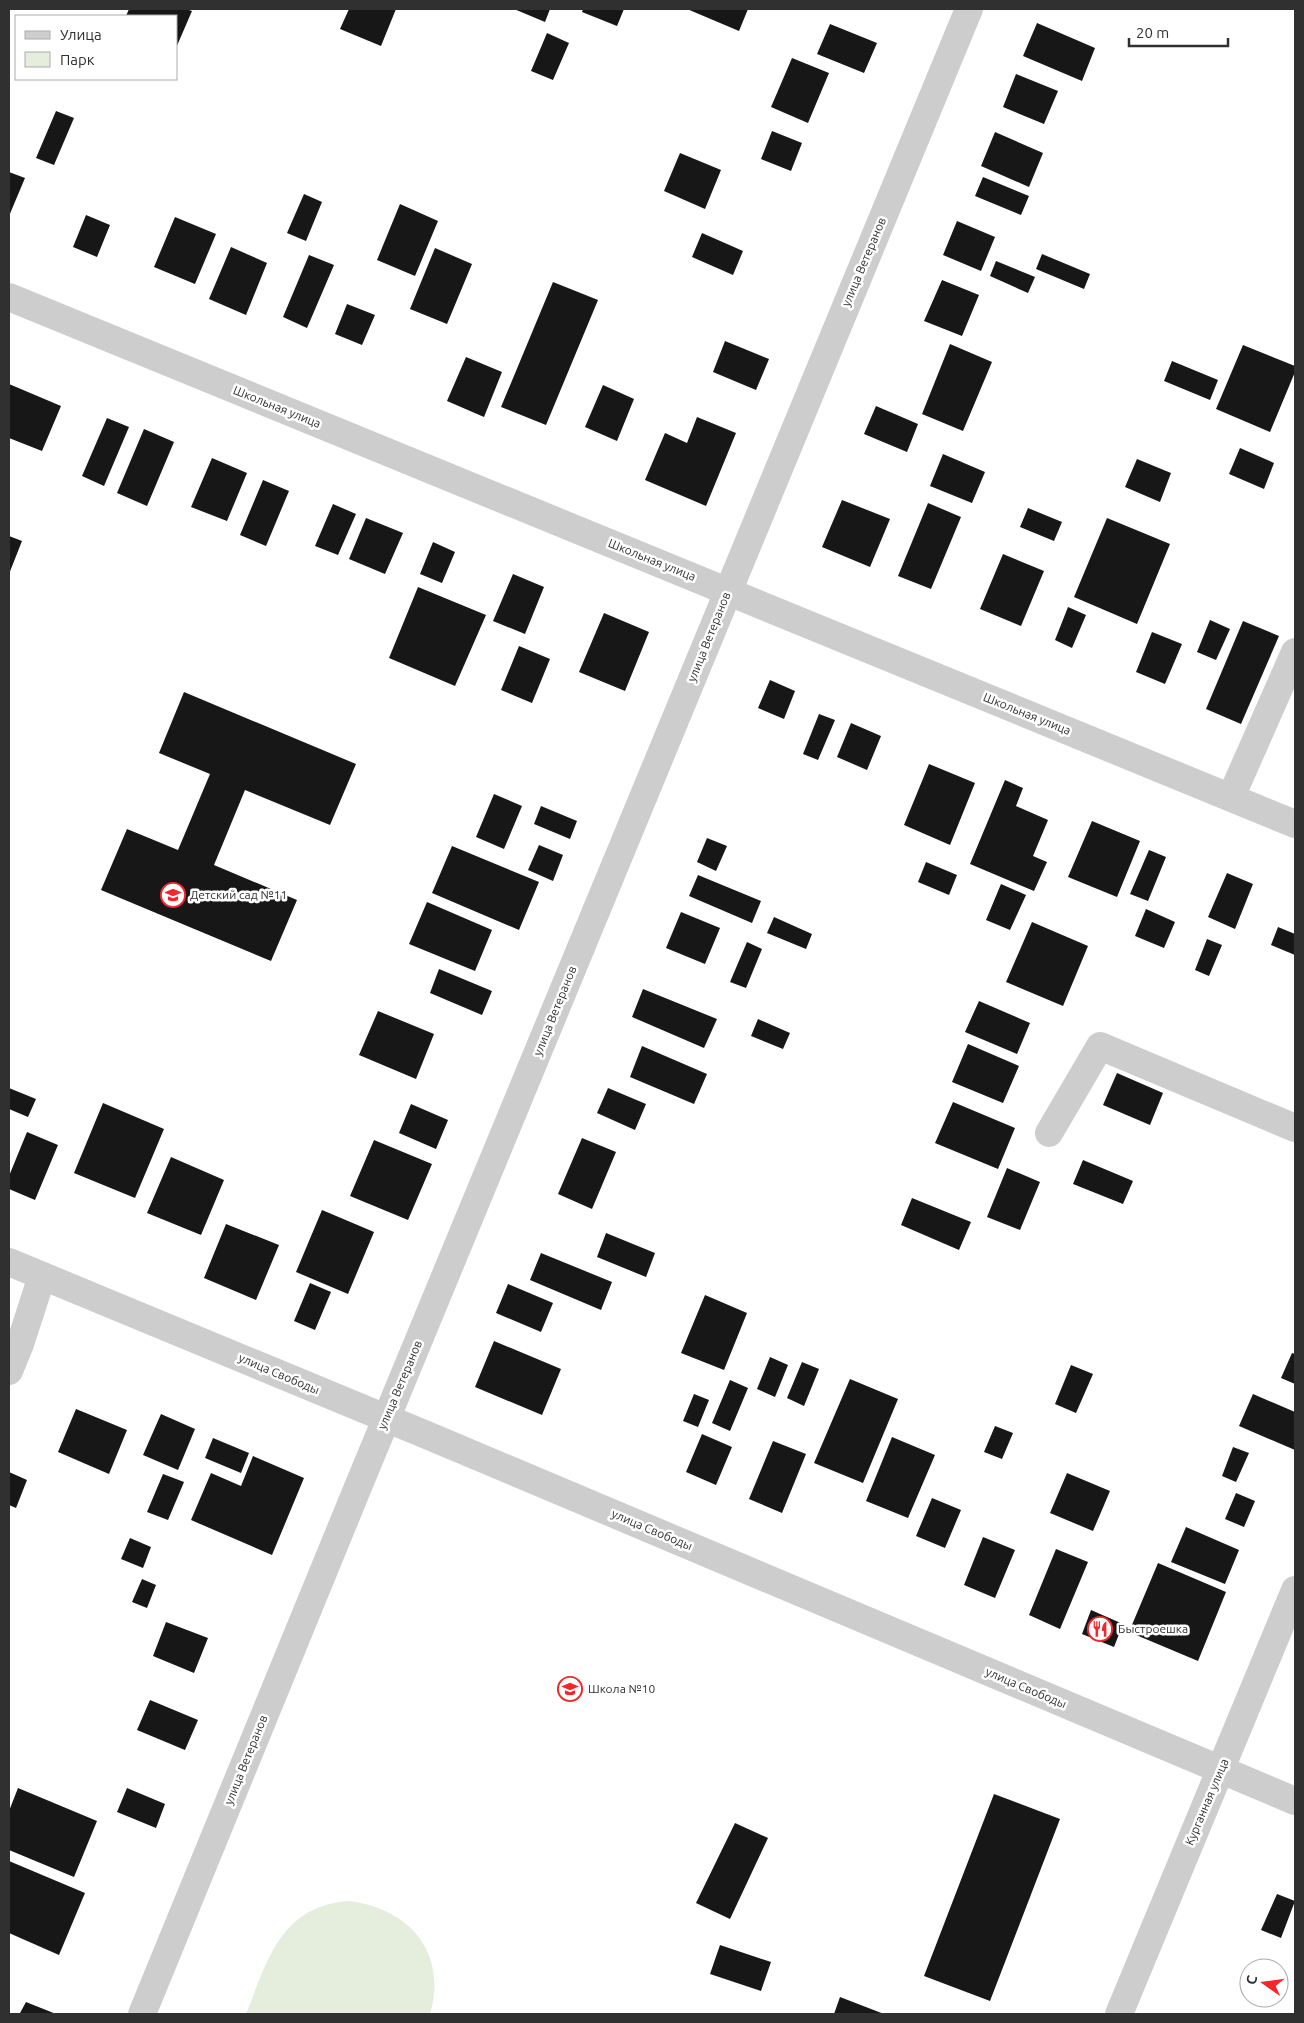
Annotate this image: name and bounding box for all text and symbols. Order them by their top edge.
legend [15,15,178,80]
scale bar [1129,15,1228,47]
text: 20 m [1136,24,1169,41]
text: Улица [60,26,102,43]
text: Парк [60,51,95,68]
street label: улица Ветеранов [839,215,888,308]
street label: Школьная улица [232,383,323,430]
street label: Школьная улица [607,536,698,583]
street label: улица Ветеранов [685,590,732,684]
street label: Школьная улица [982,690,1073,737]
school or university icon: Детский сад №11 [160,882,186,908]
place label: Детский сад №11 [190,888,287,901]
street label: улица Ветеранов [531,964,578,1058]
street label: улица Ветеранов [375,1338,424,1431]
street label: улица Свободы [237,1351,322,1396]
street label: улица Свободы [610,1507,695,1552]
restaurant icon: Быстроешка [1087,1616,1113,1642]
place label: Быстроешка [1118,1622,1188,1635]
street label: улица Свободы [984,1665,1069,1710]
school or university icon: Школа №10 [557,1676,583,1702]
place label: Школа №10 [588,1682,656,1695]
street label: улица Ветеранов [222,1713,269,1807]
street label: Курганная улица [1182,1757,1231,1847]
north arrow [1239,1958,1289,2008]
text: С [1243,1974,1260,1986]

